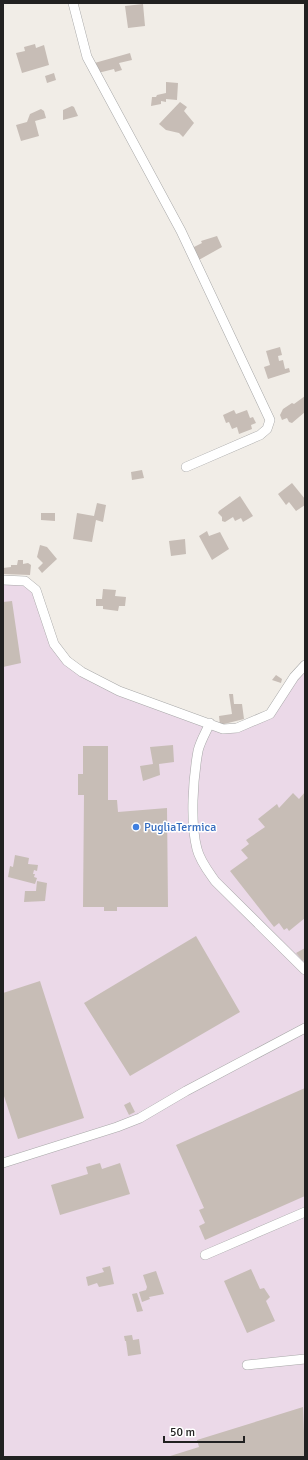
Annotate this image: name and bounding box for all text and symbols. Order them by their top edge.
place label: PugliaTermica [144,820,216,835]
marker: PugliaTermica [131,822,141,832]
scale bar [164,1418,244,1444]
text: 50 m [170,1425,195,1440]

